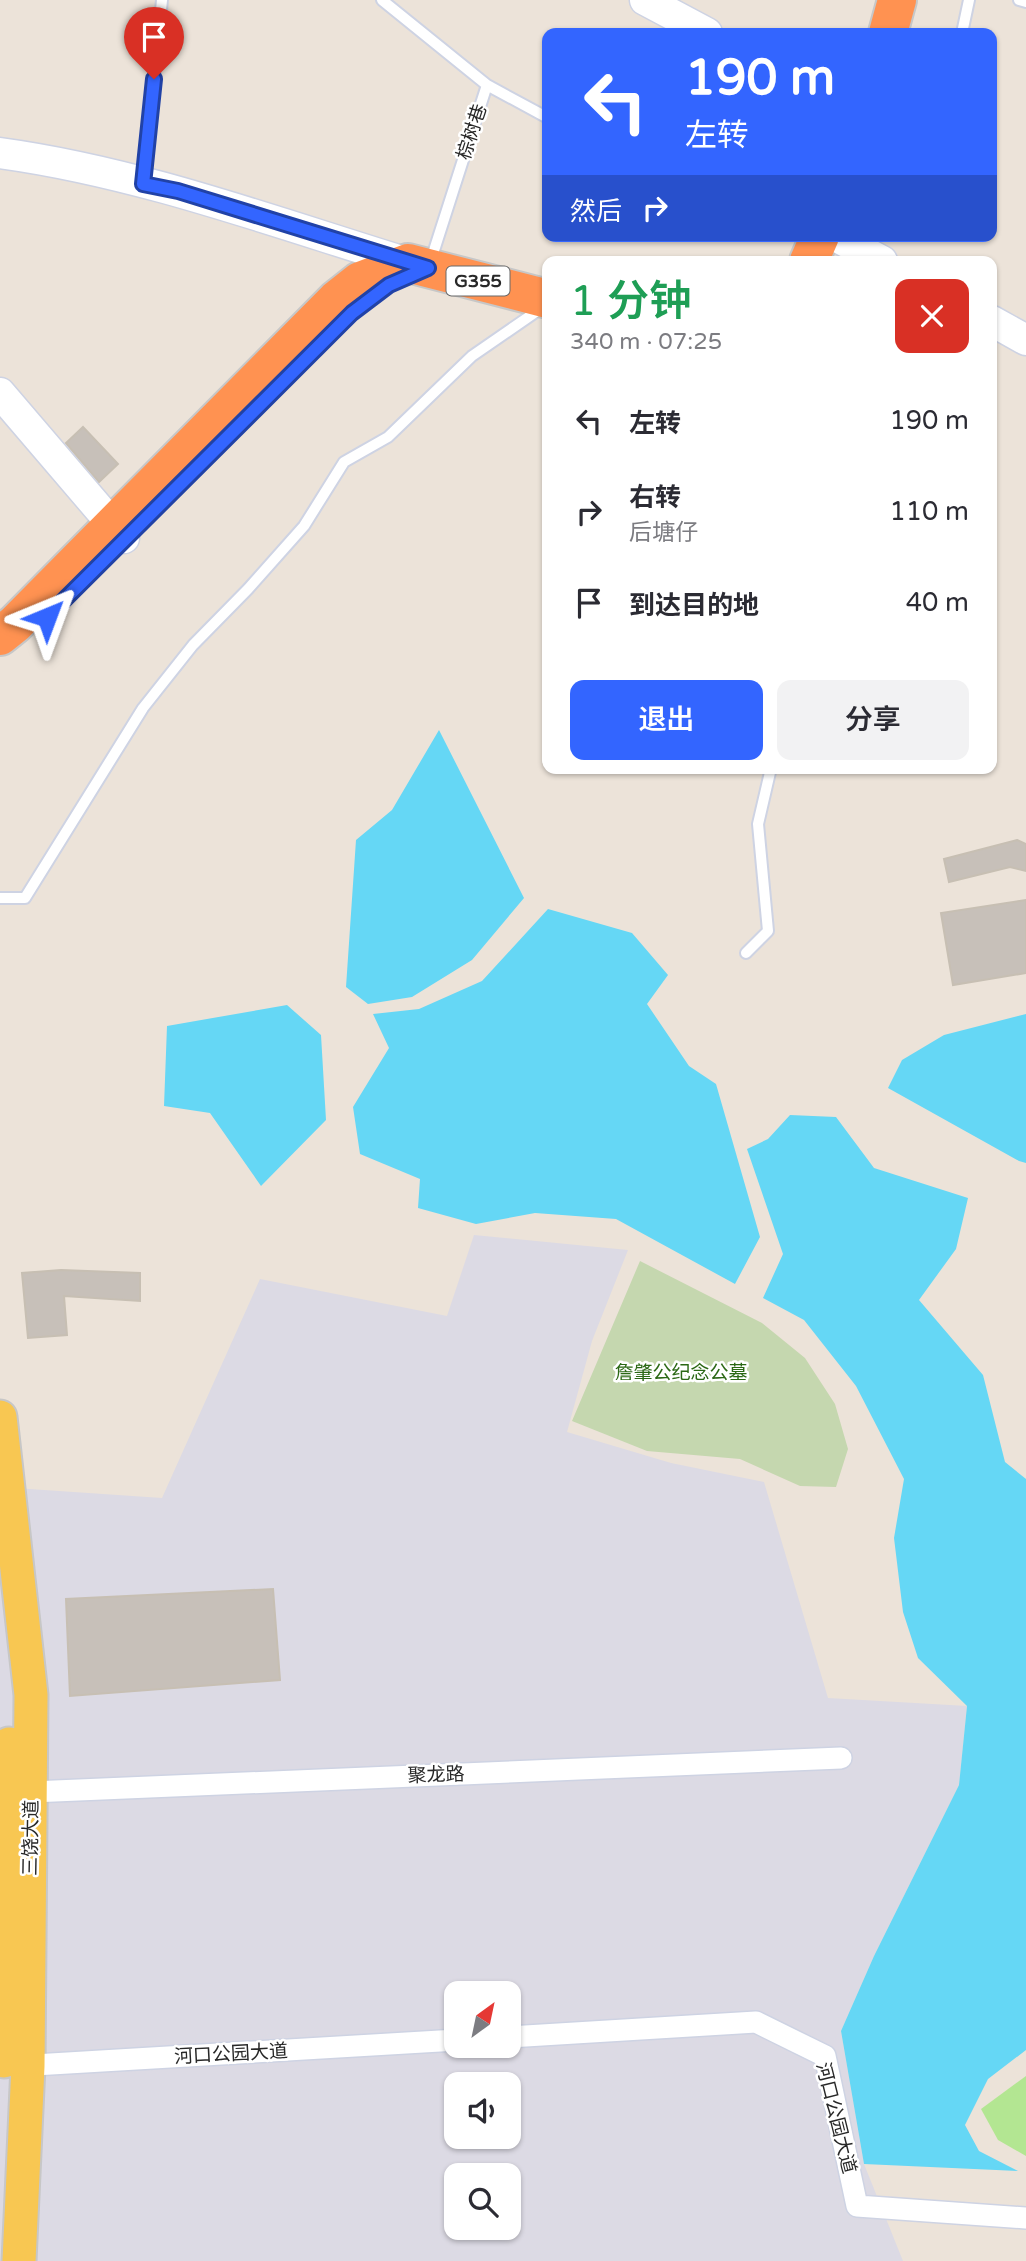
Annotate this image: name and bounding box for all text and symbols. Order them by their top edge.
pin [124,7,184,79]
icon: arrive [135,18,173,56]
text: 190 m [685,49,835,108]
icon: left [570,56,661,147]
street label: 棕树巷 [453,101,491,163]
text: 左转 [685,117,749,155]
icon: right [636,189,674,227]
text: 然后 [570,196,622,227]
road number: G355 [447,267,510,296]
text: 1 分钟 [570,276,691,327]
button: close [895,279,969,353]
text: 340 m · 07:25 [570,328,722,356]
icon: left [570,402,608,440]
text: 190 m [889,405,969,436]
text: 左转 [629,408,681,439]
text: 右转 [629,482,681,513]
icon: right [570,493,608,531]
text: 110 m [889,496,969,527]
text: 后塘仔 [629,519,698,547]
position arrow [10,580,84,654]
icon: arrive [570,584,608,622]
text: 40 m [906,587,969,618]
text: 到达目的地 [629,590,759,621]
button: 退出 [570,680,763,760]
button: 分享 [777,680,969,760]
park label: 詹肇公纪念公墓 [614,1362,748,1384]
street label: 聚龙路 [407,1763,465,1787]
street label: 三饶大道 [19,1800,43,1876]
north arrow [444,1981,522,2058]
map controls [444,1981,521,2240]
street label: 河口公园大道 [173,2040,289,2068]
street label: 河口公园大道 [812,2060,860,2176]
button: sound [444,2072,521,2149]
button: search [444,2163,521,2240]

